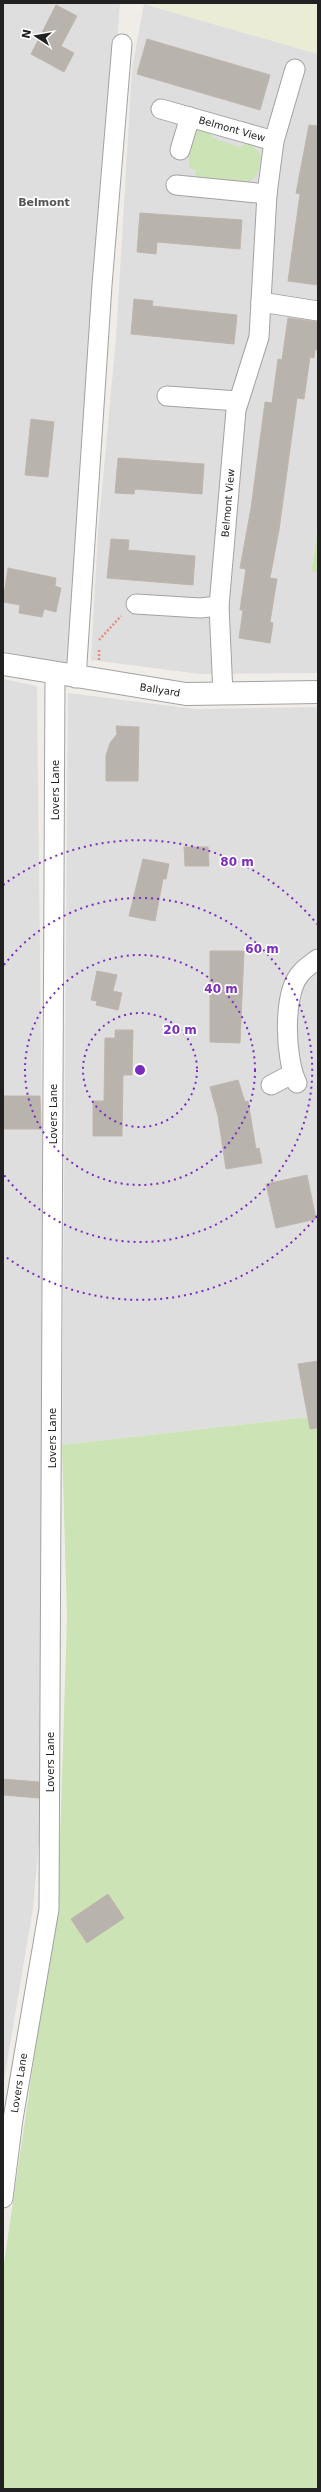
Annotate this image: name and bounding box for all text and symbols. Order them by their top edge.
north arrow [16,16,56,56]
text: N [19,28,34,40]
street label: Belmont View [197,114,267,144]
district label: Belmont [18,196,70,209]
street label: Belmont View [220,468,236,538]
street label: Ballyard [139,681,181,699]
street label: Lovers Lane [50,760,61,820]
text: 80 m [220,855,254,869]
text: 60 m [245,942,279,956]
text: 40 m [204,982,238,996]
text: 20 m [163,1023,197,1037]
centre of rings [133,1063,147,1077]
street label: Lovers Lane [48,1084,59,1144]
street label: Lovers Lane [47,1408,58,1468]
street label: Lovers Lane [45,1732,56,1792]
street label: Lovers Lane [9,2052,29,2114]

